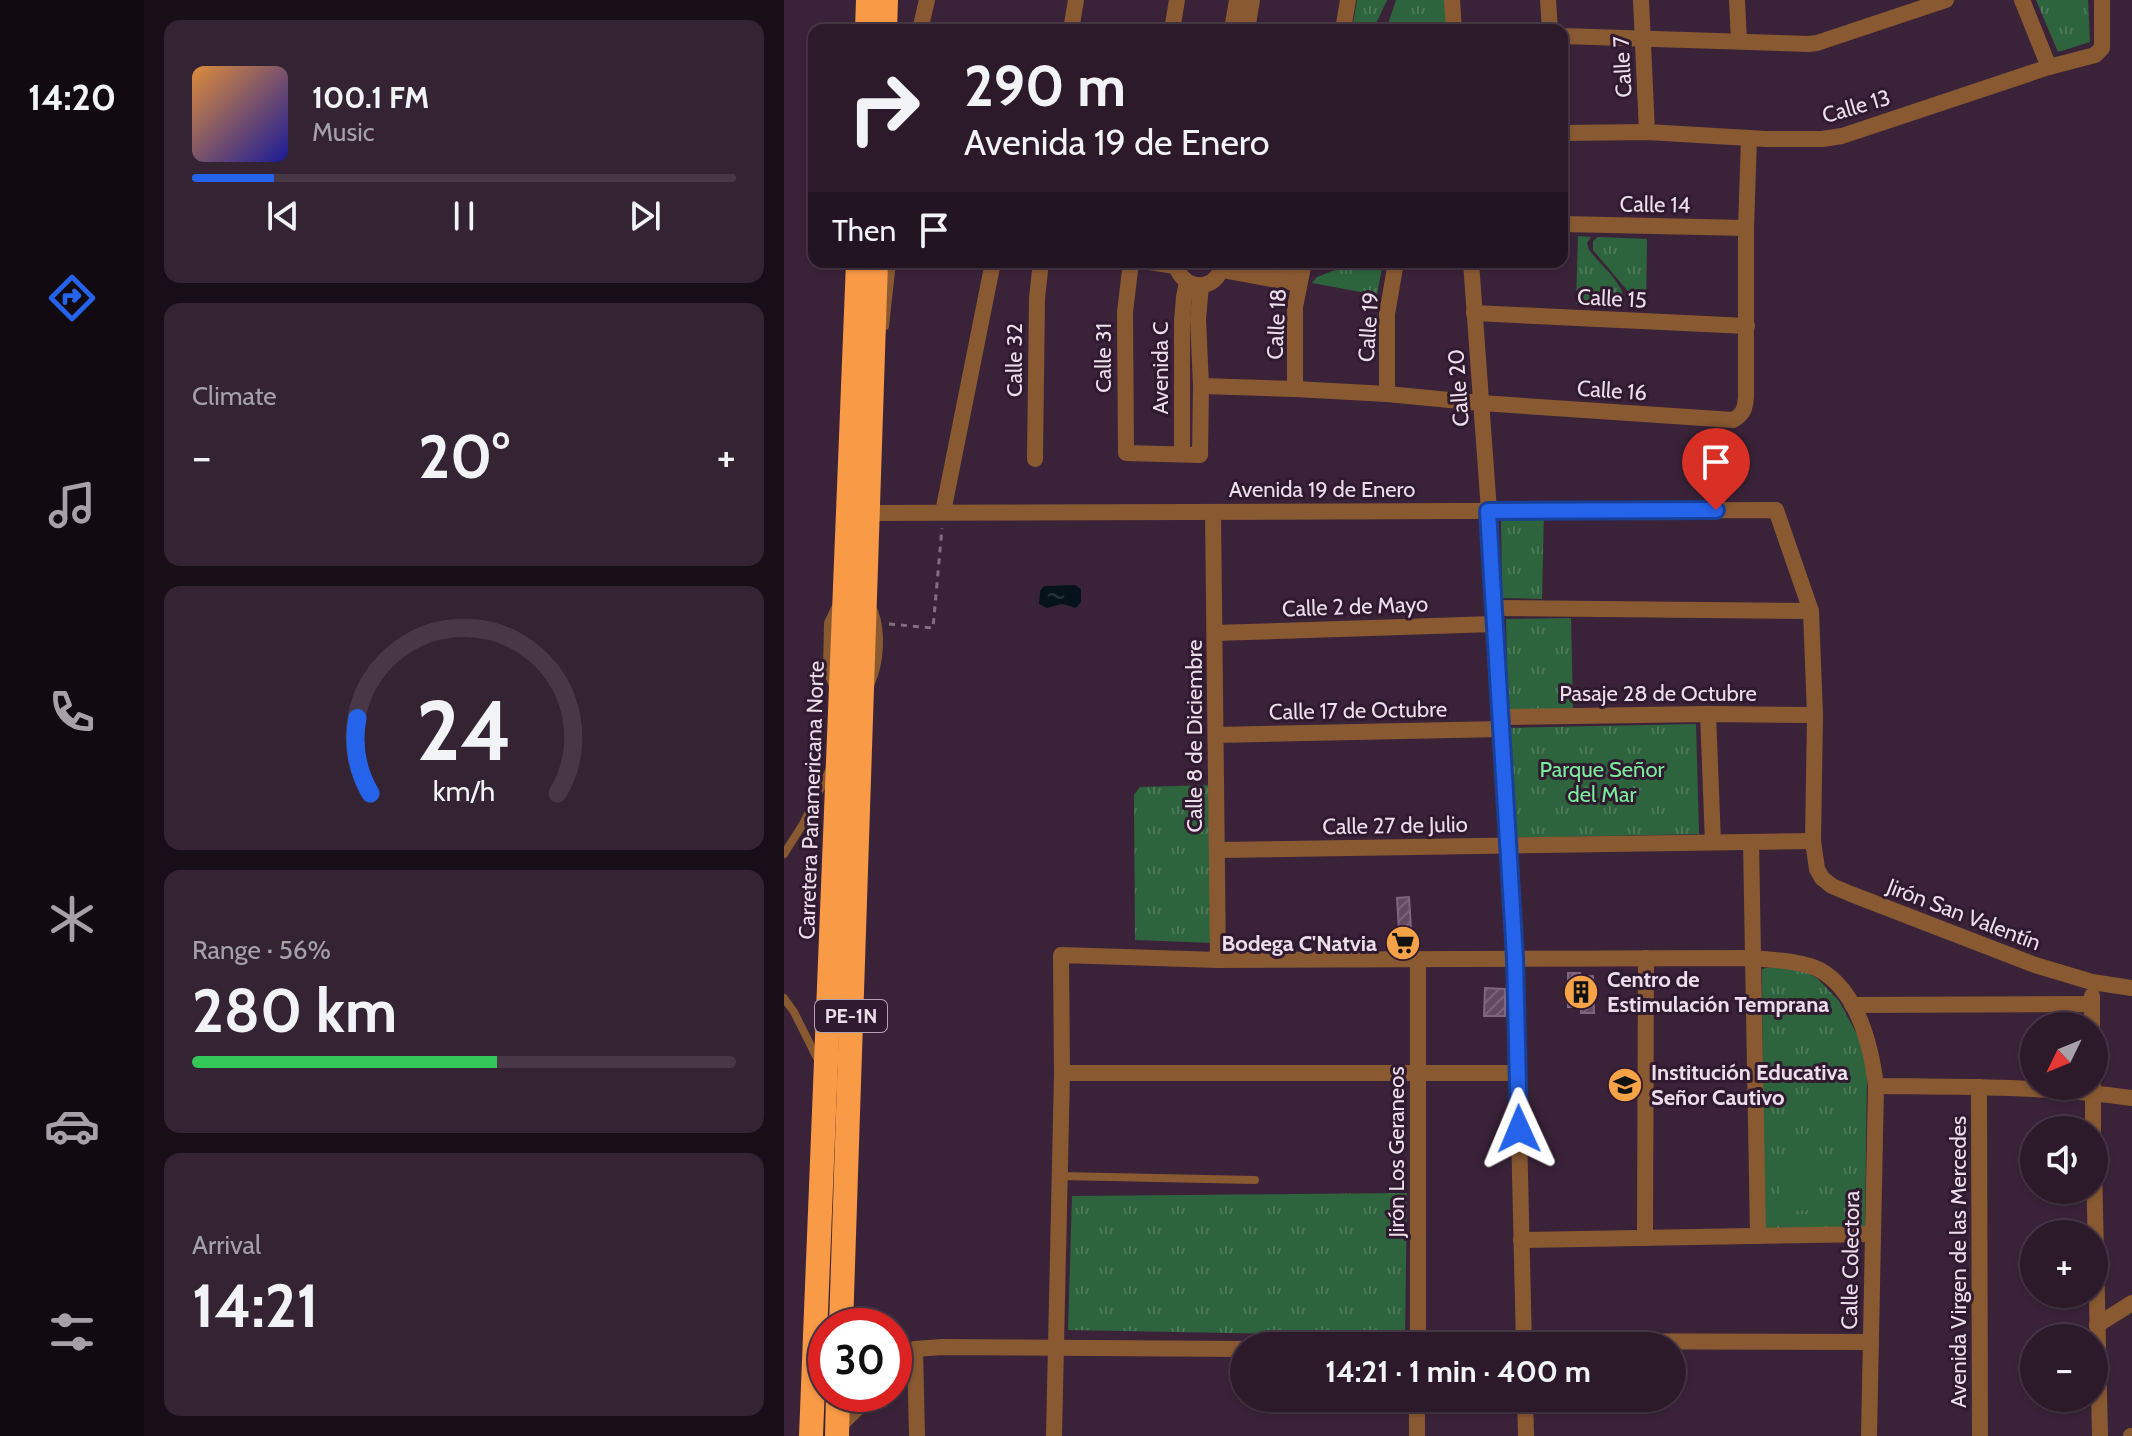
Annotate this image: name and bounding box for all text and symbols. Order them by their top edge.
street label: Calle 7 [1607,35,1638,98]
text: 290 m [964,52,1126,120]
icon: right [832,56,936,160]
text: 14:20 [28,75,116,119]
text: 100.1 FM [312,79,429,116]
street label: Calle 13 [1819,84,1893,129]
text: Music [312,116,375,148]
text: Avenida 19 de Enero [964,120,1270,164]
street label: Calle 14 [1620,190,1691,219]
icon: previous [261,194,305,238]
icon: pause [442,194,486,238]
icon: next [623,194,667,238]
icon: arrive [912,208,956,252]
text: Then [832,212,896,249]
icon: directions [44,270,100,326]
street label: Calle 15 [1576,283,1647,314]
street label: Calle 18 [1261,288,1292,360]
street label: Calle 19 [1353,291,1384,363]
street label: Avenida C [1147,322,1174,414]
street label: Calle 32 [1001,323,1028,397]
street label: Calle 31 [1090,323,1117,393]
street label: Calle 20 [1442,348,1475,428]
street label: Calle 16 [1576,375,1648,406]
text: Climate [192,380,277,412]
text: 20° [418,420,510,493]
pin [1682,428,1750,510]
text: − [192,430,211,483]
text: + [717,430,736,483]
icon: arrive [1694,440,1738,484]
street label: Avenida 19 de Enero [1229,476,1415,503]
icon: music [44,477,100,533]
street label: Calle 2 de Mayo [1281,590,1429,623]
street label: Calle 8 de Diciembre [1181,639,1208,833]
street label: Carretera Panamericana Norte [793,660,830,940]
text: 24 [416,680,512,781]
street label: Pasaje 28 de Octubre [1559,680,1757,707]
icon: phone [44,684,100,740]
street label: Calle 17 de Octubre [1269,695,1447,726]
park label: Parque Señor del Mar [1540,756,1665,808]
text: km/h [433,773,495,808]
street label: Calle 27 de Julio [1322,811,1468,840]
street label: Jirón San Valentín [1882,872,2045,956]
icon: climate [44,891,100,947]
supermarket icon: Bodega C'Natvia [1384,924,1422,962]
place label: Bodega C'Natvia [1222,930,1377,957]
text: Range · 56% [192,934,331,966]
place label: Centro de Estimulación Temprana [1607,966,1829,1018]
building icon: Centro de Estimulación Temprana [1562,973,1600,1011]
text: 280 km [192,974,397,1047]
road number: PE-1N [815,1000,887,1032]
north arrow [2020,1012,2108,1100]
map controls [2020,1012,2108,1412]
place label: Institución Educativa Señor Cautivo [1651,1059,1848,1111]
street label: Jirón Los Geraneos [1383,1066,1410,1239]
school or university icon: Institución Educativa Señor Cautivo [1606,1066,1644,1104]
position arrow [1477,1087,1561,1171]
icon: car [44,1098,100,1154]
street label: Avenida Virgen de las Mercedes [1945,1116,1972,1408]
button: sound [2020,1116,2108,1204]
street label: Calle Colectora [1836,1190,1865,1330]
button: + [2020,1220,2108,1308]
text: Arrival [192,1229,261,1261]
text: 14:21 [192,1269,319,1342]
icon: filters [44,1304,100,1360]
speed limit sign: 30 [808,1308,912,1412]
button: − [2020,1324,2108,1412]
text: 14:21 · 1 min · 400 m [1325,1353,1591,1390]

